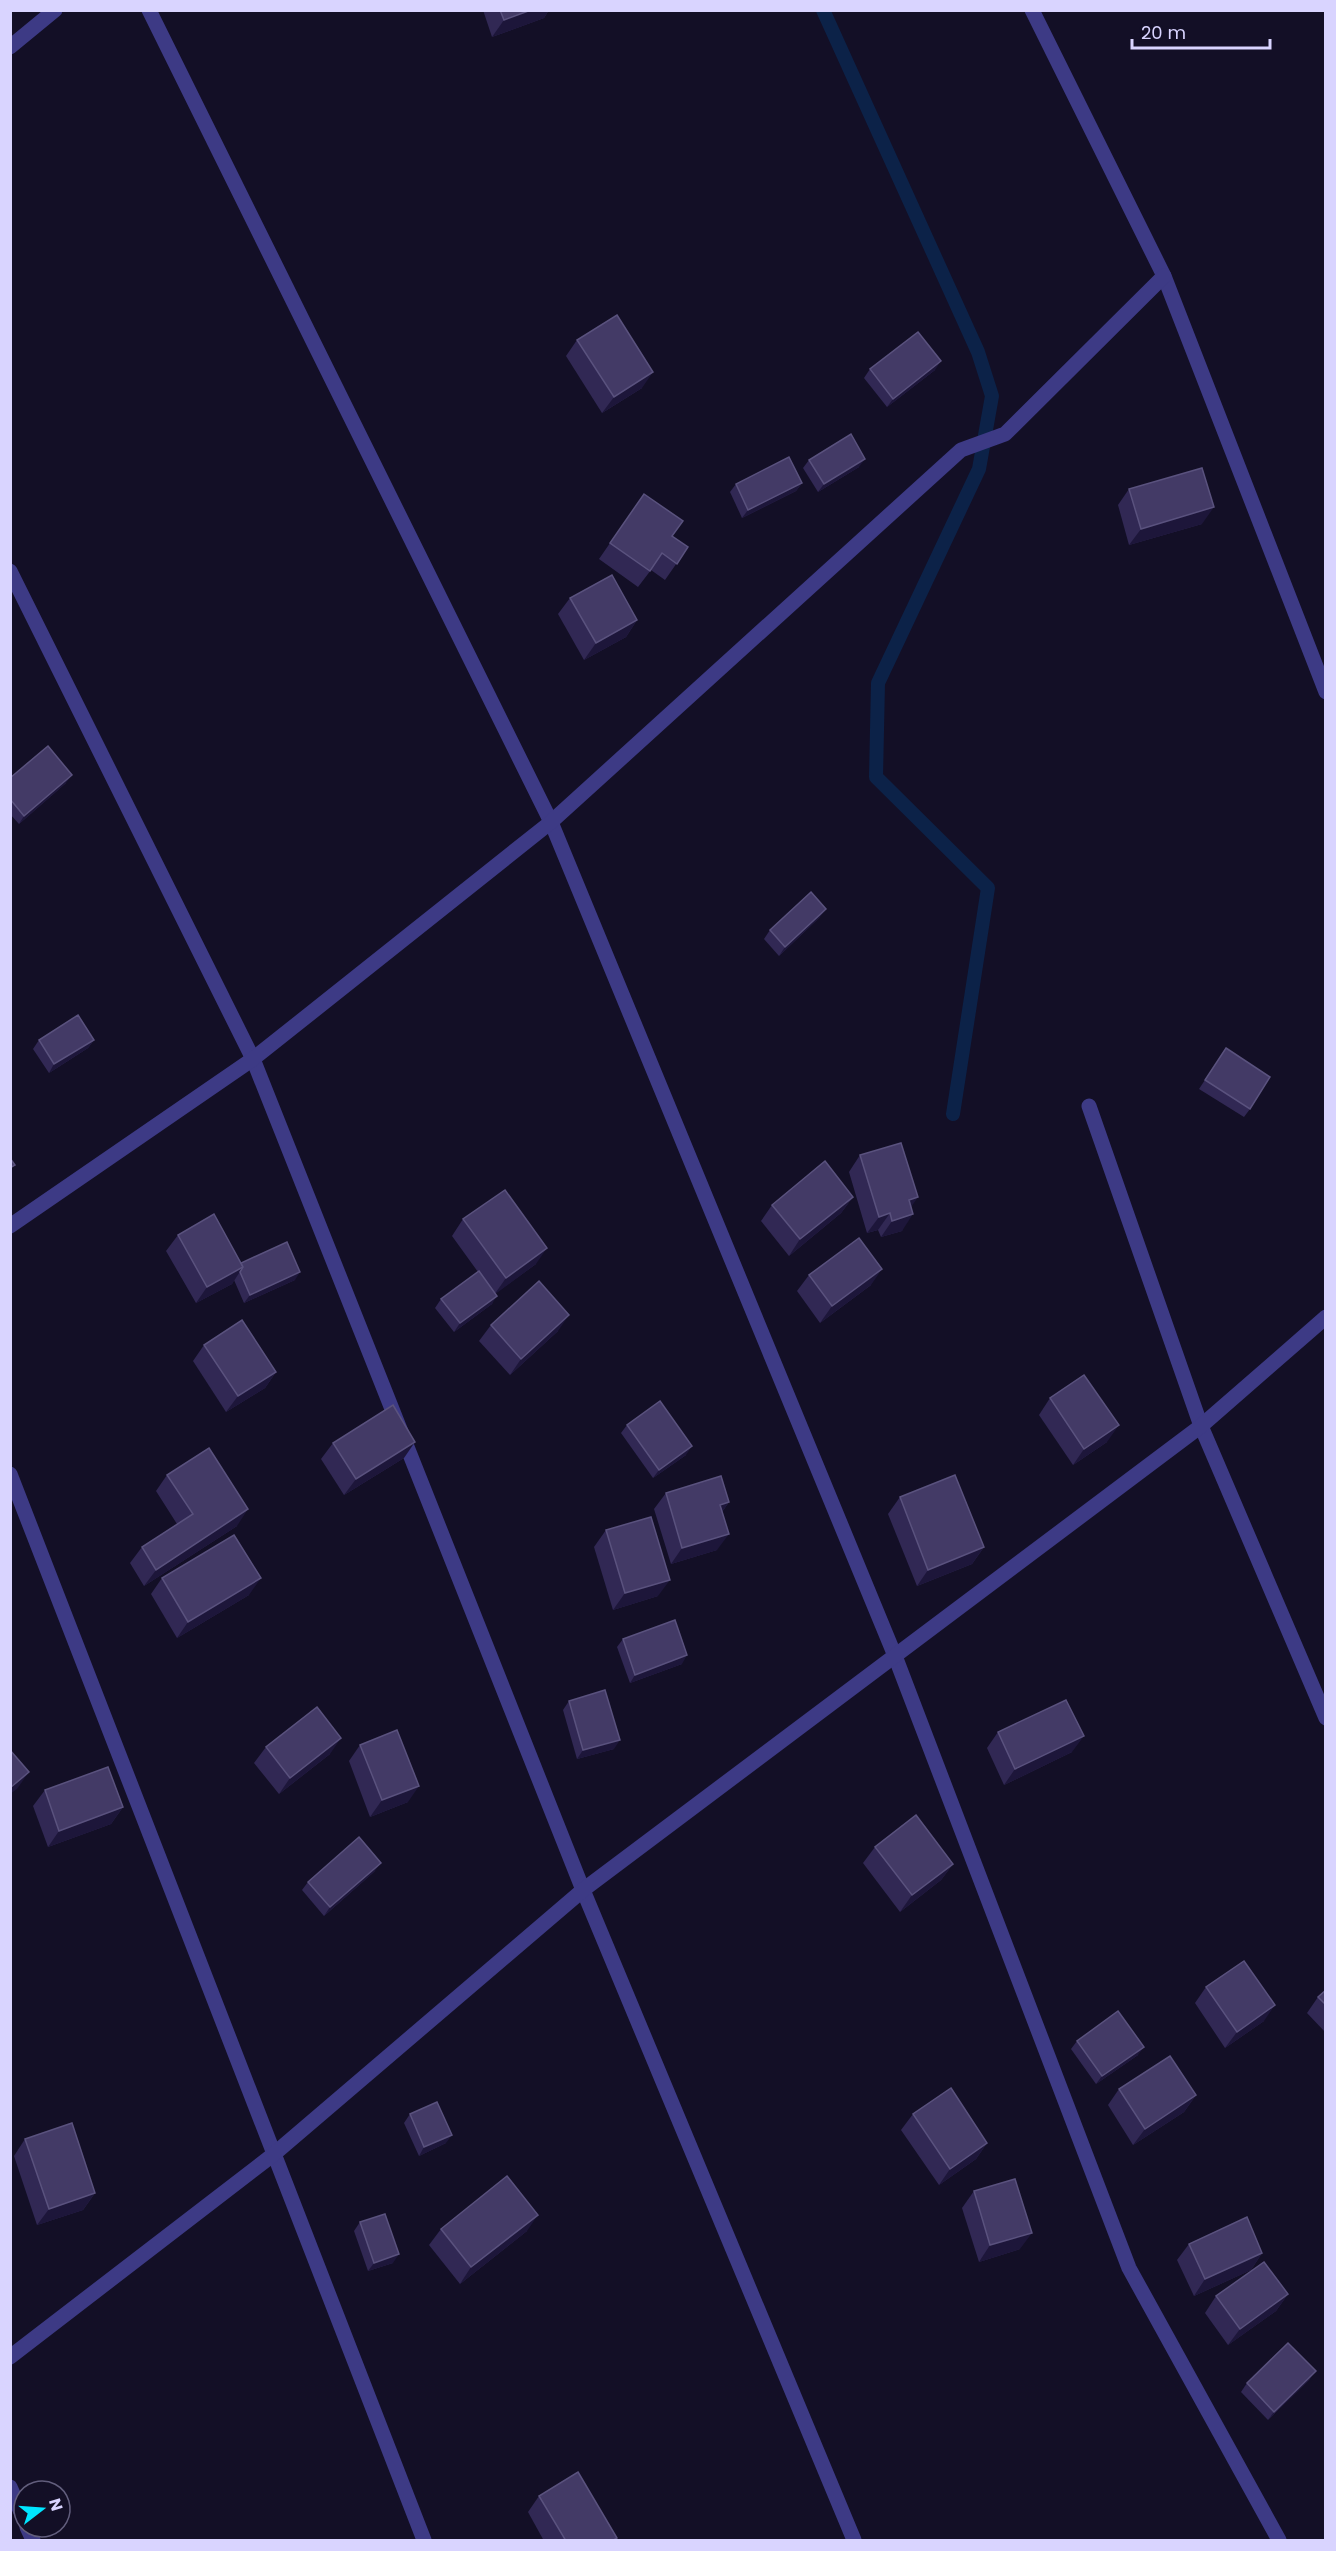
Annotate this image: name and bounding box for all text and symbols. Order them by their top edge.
scale bar [1132,12,1270,50]
text: 20 m [1141,20,1186,45]
north arrow [12,2479,72,2539]
text: N [43,2496,69,2514]

